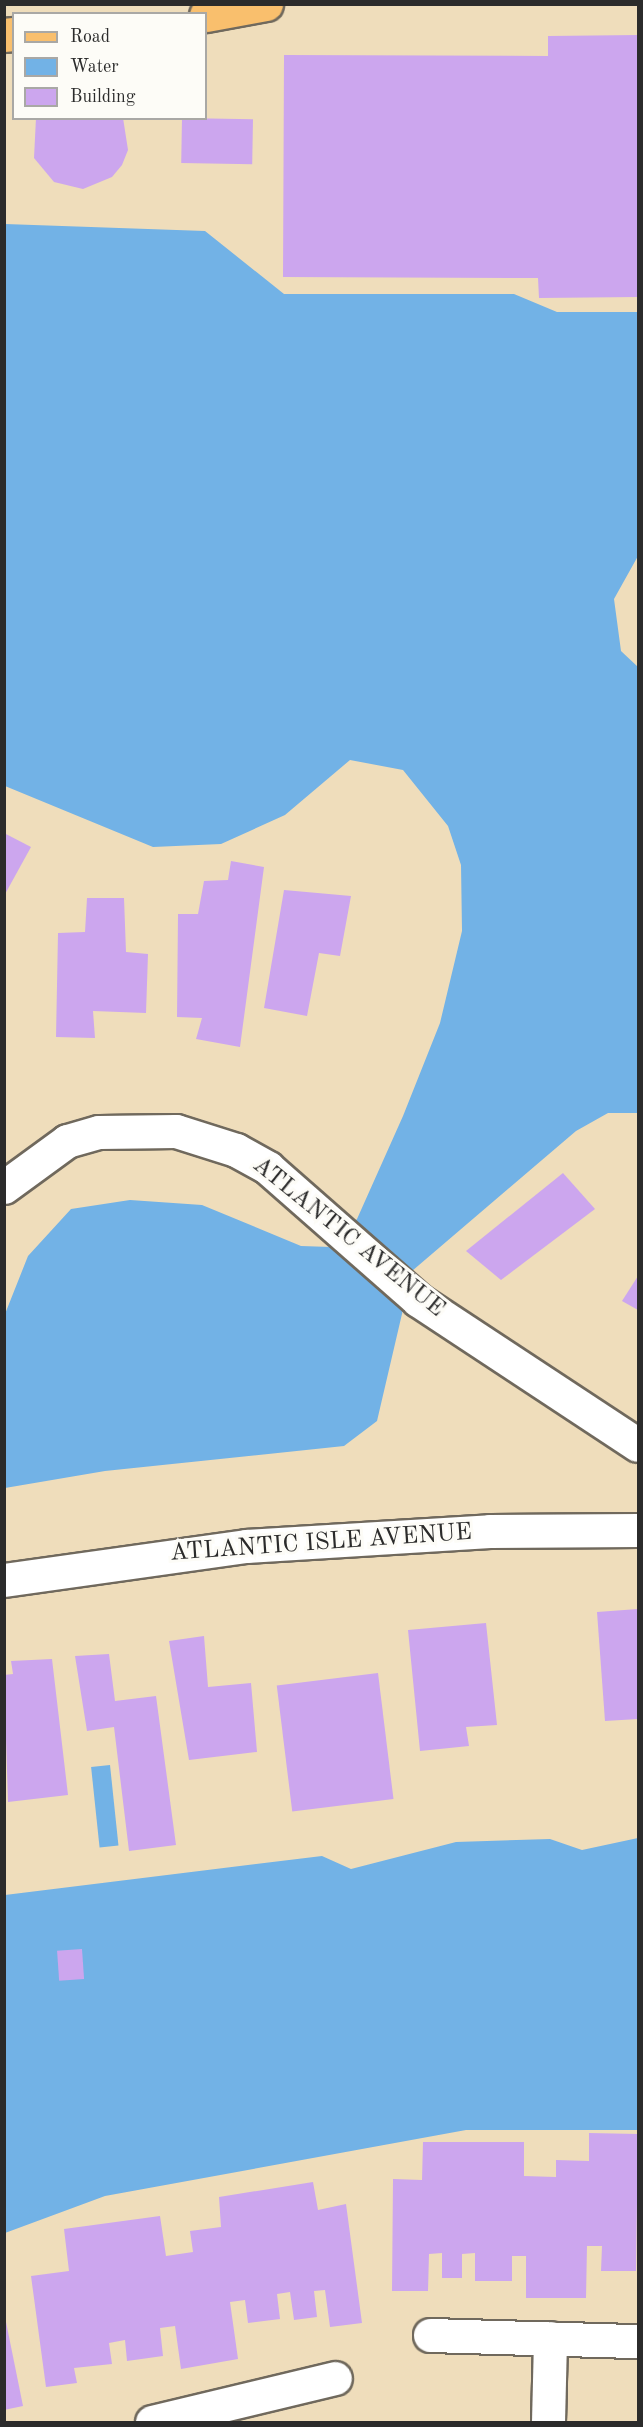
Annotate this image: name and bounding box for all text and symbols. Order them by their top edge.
legend [12,12,207,120]
text: Road [70,28,110,46]
text: Water [70,58,119,76]
text: Building [70,88,135,106]
street label: ATLANTIC AVENUE [246,1152,450,1324]
street label: ATLANTIC ISLE AVENUE [169,1519,473,1569]

